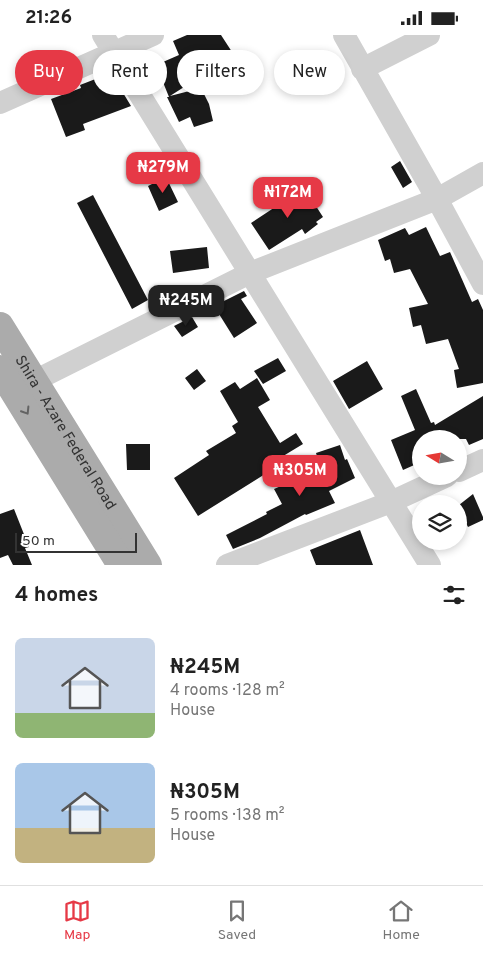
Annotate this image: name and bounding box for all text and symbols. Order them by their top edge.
text: 21:26 [25,6,72,30]
chip: Buy [15,50,83,95]
chip: Rent [93,50,167,95]
chip: Filters [177,50,264,95]
chip: New [274,50,345,95]
pin: ₦279M [128,151,198,194]
text: ₦279M [137,158,189,178]
pin: ₦172M [253,177,323,219]
text: ₦172M [264,183,312,203]
pin: ₦245M [151,285,221,327]
text: ₦245M [159,291,213,311]
street label: Shira - Azare Federal Road [10,352,119,514]
one-way arrow [19,405,29,414]
north arrow [412,430,468,485]
map controls [412,430,467,550]
pin: ₦305M [265,455,335,497]
text: ₦305M [273,461,327,481]
button: layers [412,495,467,550]
scale bar [15,530,138,553]
text: 50 m [22,533,55,550]
icon: filters [440,581,468,609]
text: 4 homes [15,582,98,609]
text: ₦245M [170,654,240,681]
icon: home [55,658,115,718]
text: 4 rooms · 128 m² [170,681,285,701]
text: House [170,701,215,721]
text: ₦305M [170,779,240,806]
icon: home [55,783,115,843]
text: 5 rooms · 138 m² [170,806,285,826]
text: House [170,826,215,846]
tab: Map [63,897,91,944]
tab: Saved [218,897,256,944]
tab: Home [383,897,420,944]

